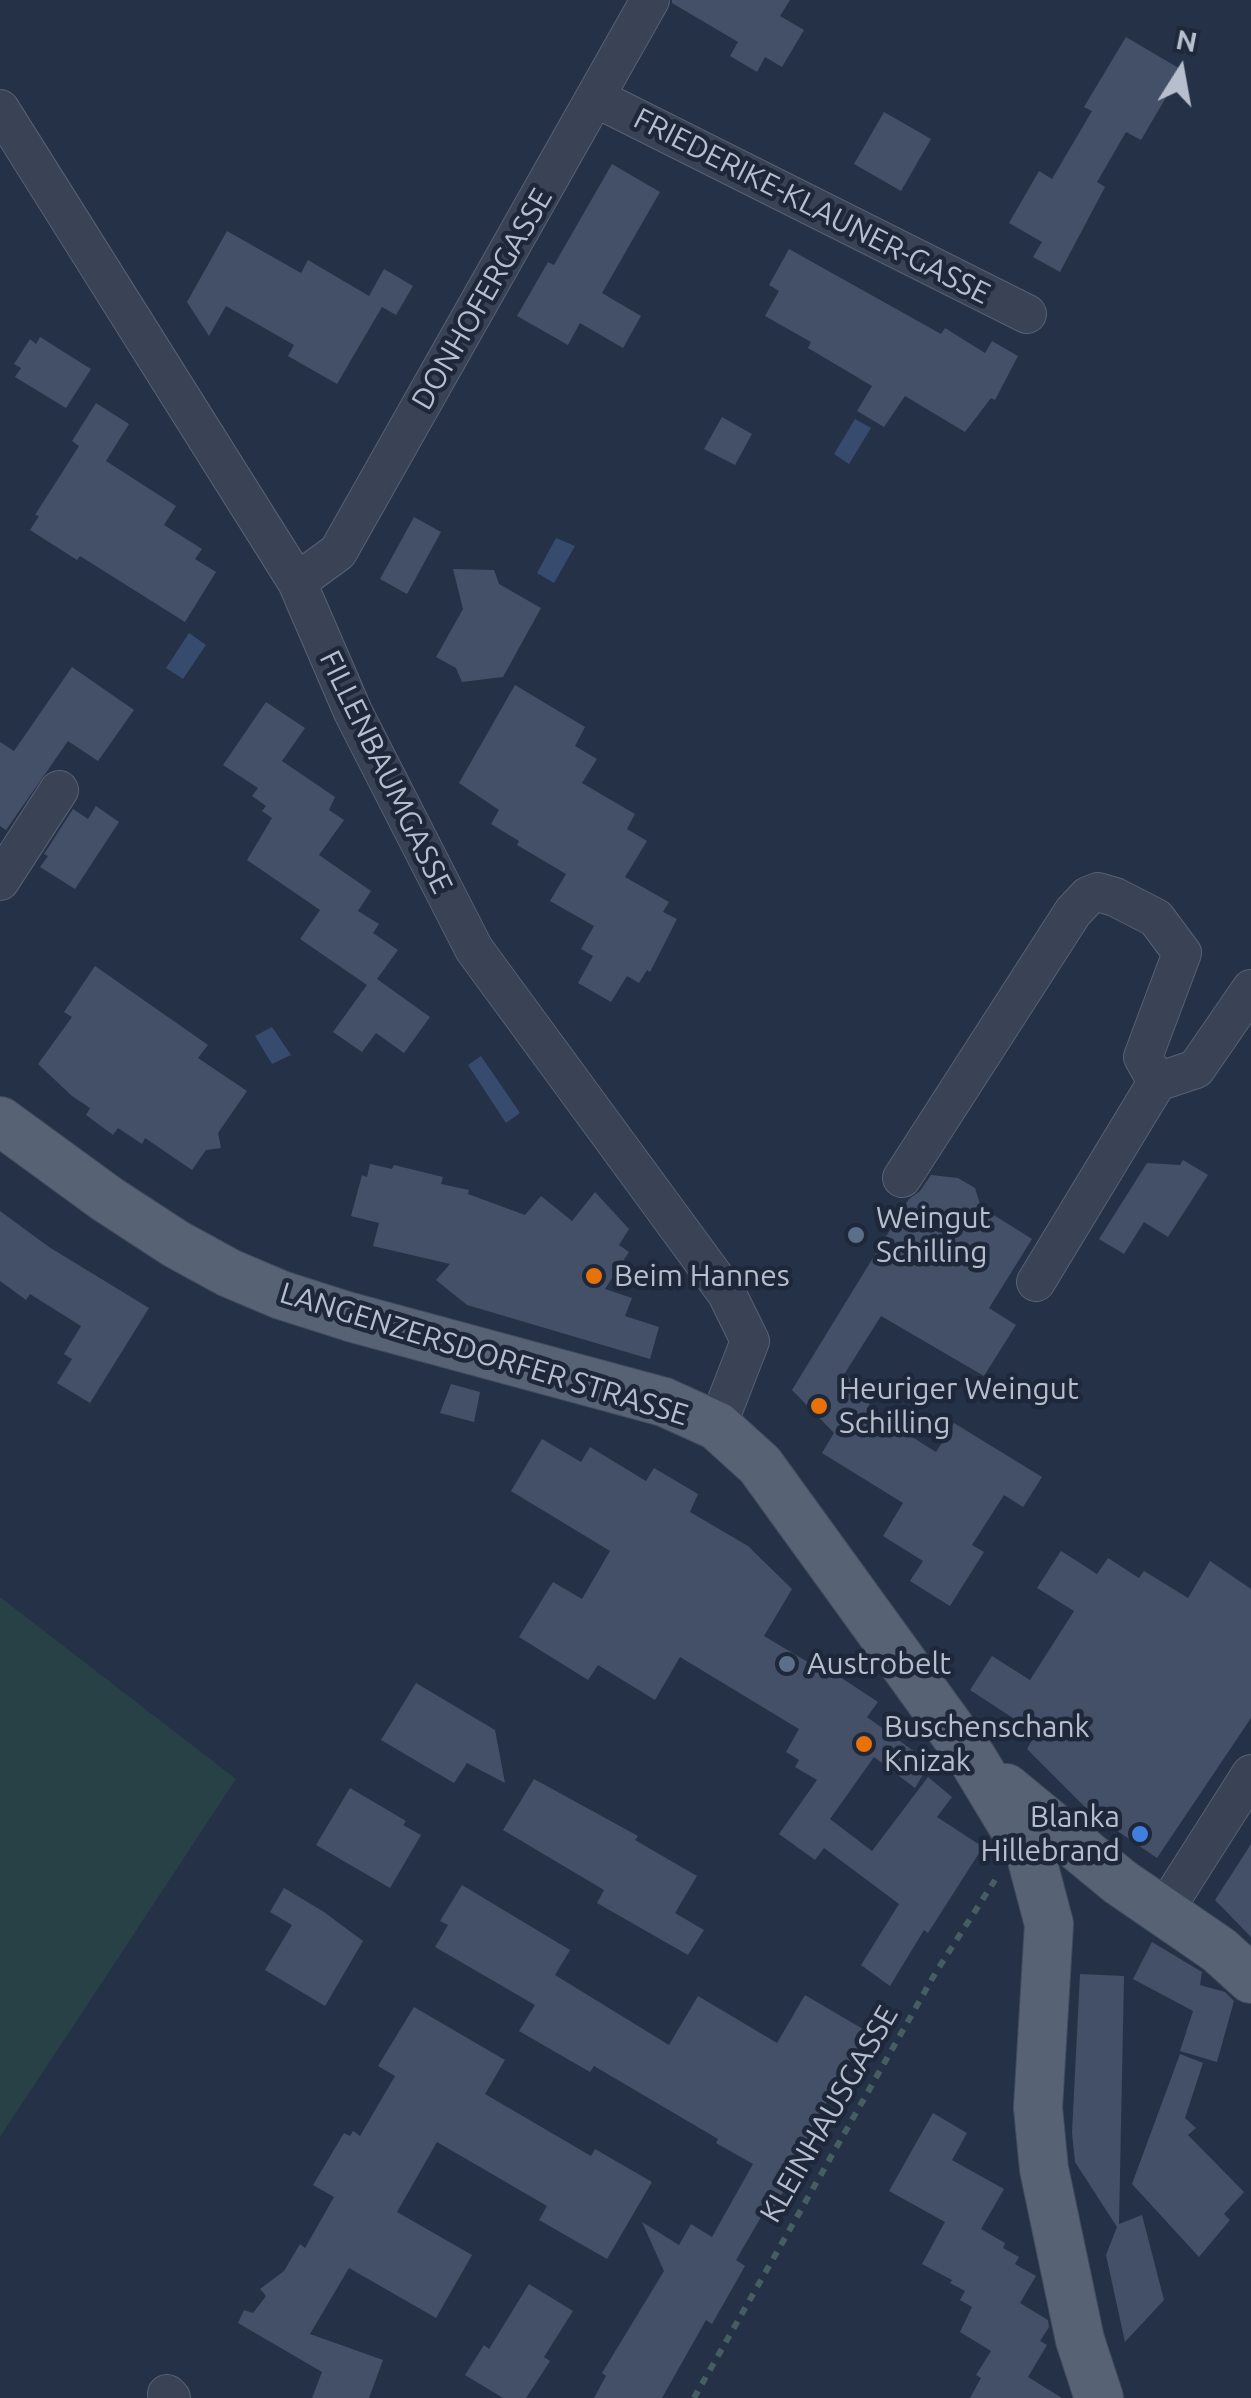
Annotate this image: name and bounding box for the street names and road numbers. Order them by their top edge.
street label: FRIEDERIKE-KLAUNER-GASSE [628,100,996,312]
street label: DONHOFERGASSE [404,182,560,416]
street label: FILLENBAUMGASSE [312,645,460,899]
street label: LANGENZERSDORFER STRASSE [276,1275,692,1433]
street label: KLEINHAUSGASSE [752,1999,906,2229]

